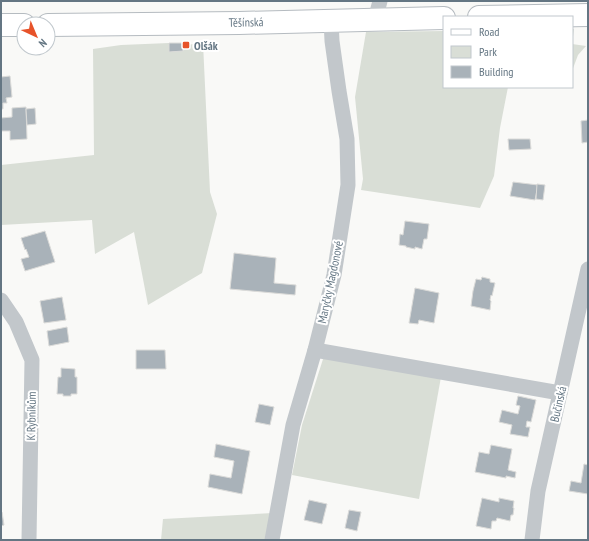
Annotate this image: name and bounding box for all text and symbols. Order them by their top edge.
street label: Těšínská [228,14,264,30]
north arrow [16,16,56,56]
legend [443,16,573,88]
text: Road [479,24,499,39]
text: N [36,36,50,50]
place label: Olšák [194,38,218,53]
marker: Olšák [181,40,191,50]
text: Park [479,44,497,59]
text: Building [479,64,514,79]
street label: Maryčky Magdonové [314,239,346,325]
street label: Bučinská [547,384,569,423]
street label: K Rybníkům [23,391,39,441]

